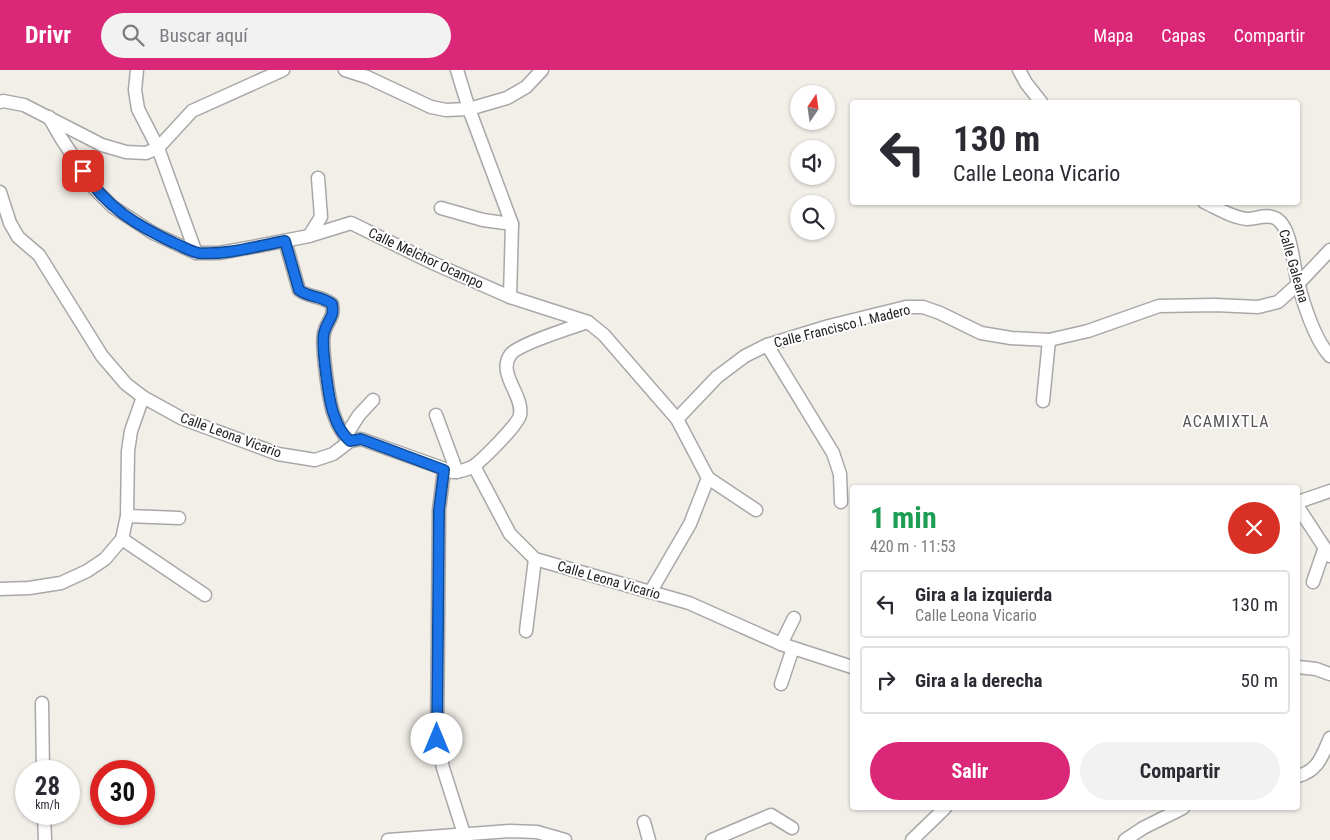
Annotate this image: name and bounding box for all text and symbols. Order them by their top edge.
search box [101,13,451,58]
text: Drivr [25,21,71,49]
icon: search [119,21,147,49]
text: Buscar aquí [159,24,248,47]
text: Mapa [1094,25,1133,46]
text: Capas [1161,25,1206,46]
text: Compartir [1234,25,1305,46]
north arrow [790,85,835,130]
map controls [790,85,835,240]
text: 130 m [953,119,1040,160]
icon: left [870,120,935,185]
button: sound [790,140,835,185]
pin [62,150,104,192]
icon: arrive [69,157,97,185]
text: Calle Leona Vicario [953,161,1120,186]
button: search [790,195,835,240]
street label: Calle Melchor Ocampo [366,224,486,292]
street label: Calle Galeana [1276,227,1312,305]
street label: Calle Francisco I. Madero [772,301,912,351]
street label: Calle Leona Vicario [178,409,284,461]
district label: ACAMIXTLA [1183,412,1269,431]
text: 1 min [870,500,937,535]
button: close [1228,502,1280,554]
text: 420 m · 11:53 [870,537,956,556]
street label: Calle Leona Vicario [556,558,662,602]
text: Gira a la izquierda [915,583,1052,606]
icon: left [872,590,900,618]
text: 130 m [1231,593,1278,616]
text: Calle Leona Vicario [915,606,1037,625]
icon: right [872,666,900,694]
text: Gira a la derecha [915,669,1042,692]
text: 50 m [1241,669,1278,692]
position arrow [410,712,462,764]
button: Salir [870,742,1070,800]
button: Compartir [1080,742,1280,800]
speed limit sign: 30 [90,760,155,825]
text: 28 [35,772,60,801]
text: km/h [35,798,60,812]

